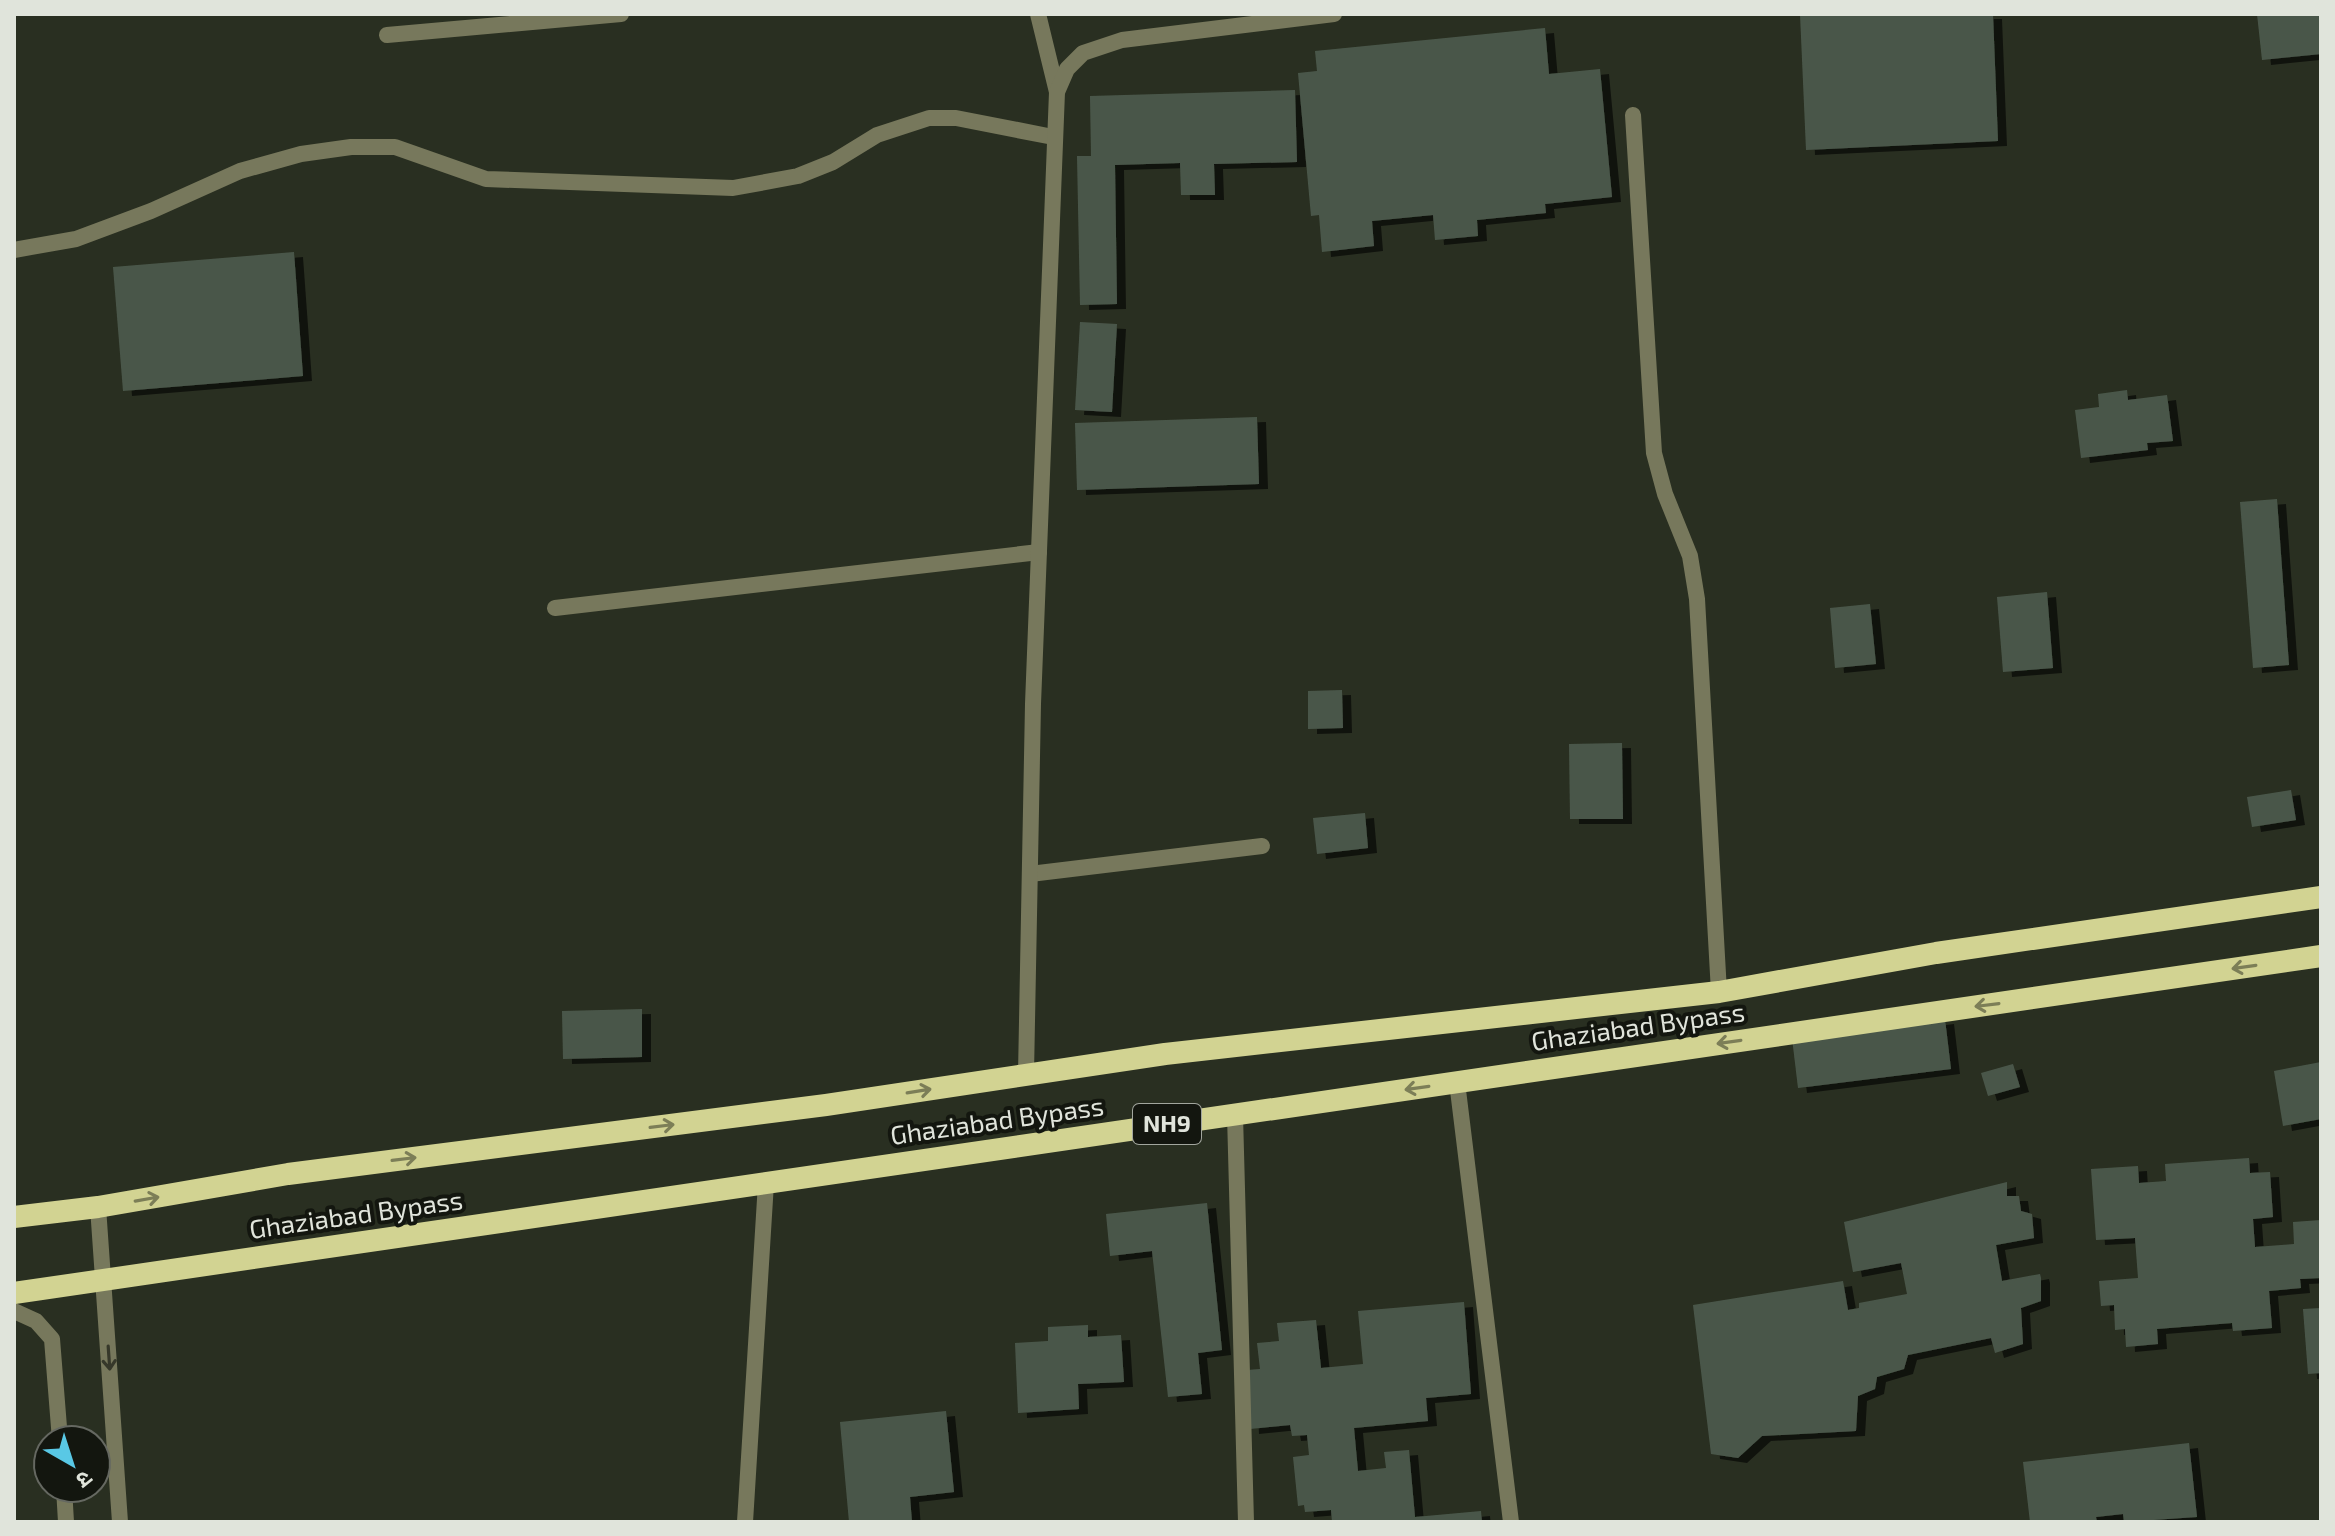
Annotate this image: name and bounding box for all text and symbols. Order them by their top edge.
one-way arrow [2232,960,2257,975]
street label: Ghaziabad Bypass [1529,995,1746,1056]
one-way arrow [1975,998,2000,1013]
one-way arrow [1717,1035,1742,1050]
one-way arrow [1404,1081,1430,1096]
one-way arrow [906,1083,931,1098]
street label: Ghaziabad Bypass [888,1089,1105,1150]
road number: NH9 [1133,1104,1201,1144]
one-way arrow [648,1118,674,1133]
one-way arrow [390,1152,417,1167]
street label: Ghaziabad Bypass [247,1183,464,1244]
one-way arrow [134,1190,159,1205]
one-way arrow [102,1344,117,1371]
north arrow [32,1424,112,1504]
text: उ [71,1466,98,1495]

